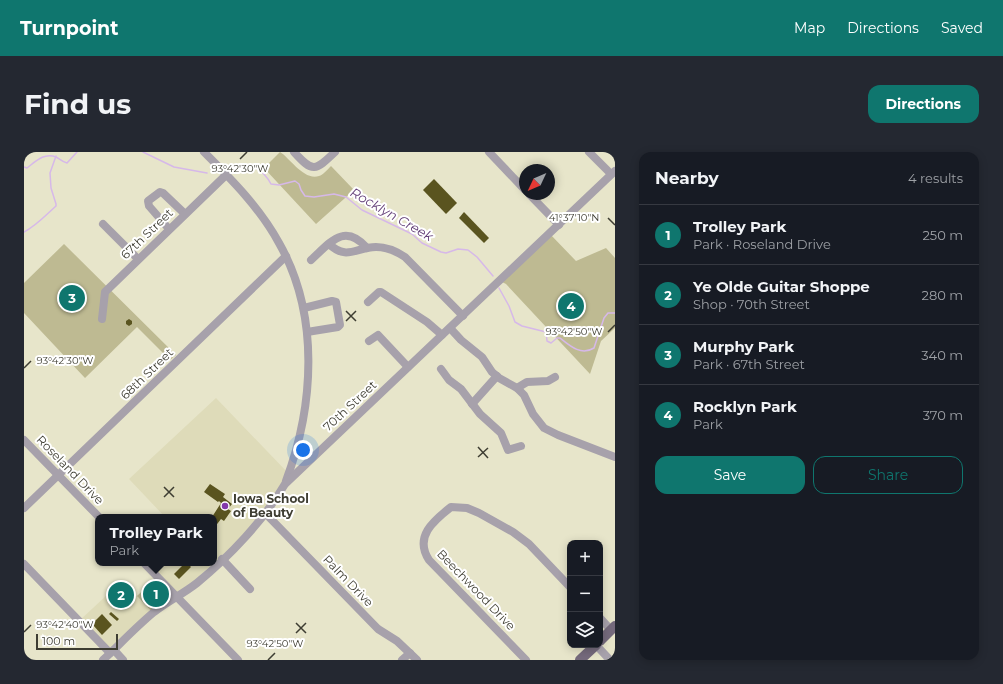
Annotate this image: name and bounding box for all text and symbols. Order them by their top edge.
text: Turnpoint [20,17,119,40]
text: Map [794,19,825,37]
text: Directions [847,19,919,37]
text: Saved [941,19,983,37]
button: Directions [868,85,979,123]
text: Find us [24,87,131,121]
text: 93°42'30"W [212,162,268,175]
north arrow [519,164,555,200]
text: Nearby [655,168,719,188]
text: 4 results [908,170,963,186]
water label: Rocklyn Creek [348,184,437,245]
street label: 67th Street [118,205,176,262]
text: 41°37'10"N [549,211,599,224]
text: Trolley Park [693,217,786,236]
text: 1 [665,227,671,243]
text: 250 m [922,227,963,243]
text: Park · Roseland Drive [693,236,831,252]
text: Ye Olde Guitar Shoppe [693,277,870,296]
pin: 3 [59,283,85,313]
text: 2 [664,287,672,303]
text: 280 m [922,287,963,303]
pin: 4 [558,291,584,321]
text: Shop · 70th Street [693,296,810,312]
text: 93°42'50"W [546,325,602,338]
text: Murphy Park [693,337,794,356]
street label: 68th Street [117,345,176,402]
text: 3 [664,347,672,363]
text: 340 m [921,347,963,363]
text: 93°42'30"W [37,354,93,367]
text: Park · 67th Street [693,356,805,372]
street label: 70th Street [320,377,379,434]
text: Rocklyn Park [693,397,797,416]
text: 4 [664,407,672,423]
text: 370 m [923,407,963,423]
text: Park [693,416,723,432]
street label: Roseland Drive [34,432,107,507]
your location [293,440,313,460]
button: Save [655,456,805,494]
button: Share [813,456,963,494]
place label: Iowa School of Beauty [233,491,309,520]
marker: Iowa School of Beauty [220,501,230,511]
popup [95,514,217,566]
text: Trolley Park [109,523,203,542]
map controls [567,540,603,648]
button: + [567,540,603,576]
text: Park [109,542,139,558]
street label: Beechwood Drive [434,546,519,633]
street label: Palm Drive [320,552,377,610]
button: − [567,576,603,612]
pin: 1 [143,579,169,609]
pin: 2 [108,580,134,610]
button: layers [567,612,603,648]
text: 93°42'40"W [36,618,94,631]
scale bar [36,632,118,651]
text: 100 m [42,634,75,648]
text: 93°42'50"W [247,637,303,650]

